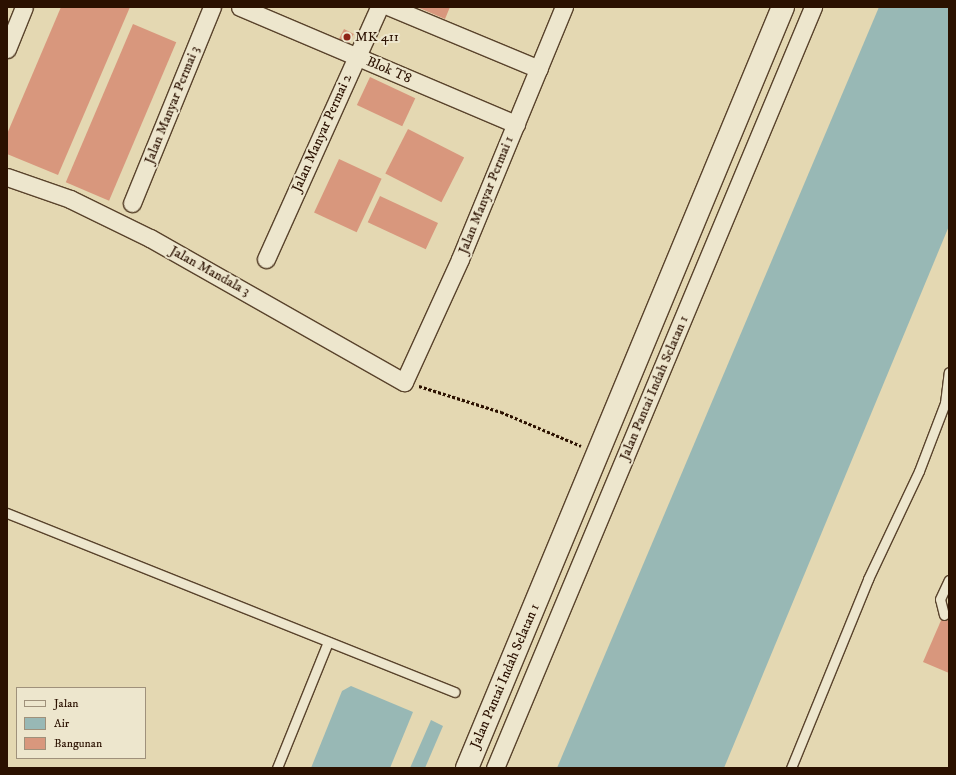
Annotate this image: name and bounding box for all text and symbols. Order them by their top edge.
place label: MK 411 [355,29,399,45]
marker: MK 411 [342,32,352,42]
street label: Jalan Manyar Permai 3 [141,44,203,166]
street label: Blok T8 [364,53,414,87]
street label: Jalan Manyar Permai 2 [288,71,356,195]
street label: Jalan Manyar Permai 1 [455,134,517,256]
street label: Jalan Mandala 3 [167,242,253,300]
street label: Jalan Pantai Indah Selatan 1 [616,313,692,463]
street label: Jalan Pantai Indah Selatan 1 [467,601,543,751]
legend [16,687,146,759]
text: Jalan [54,696,79,711]
text: Air [54,716,69,731]
text: Bangunan [54,736,102,751]

